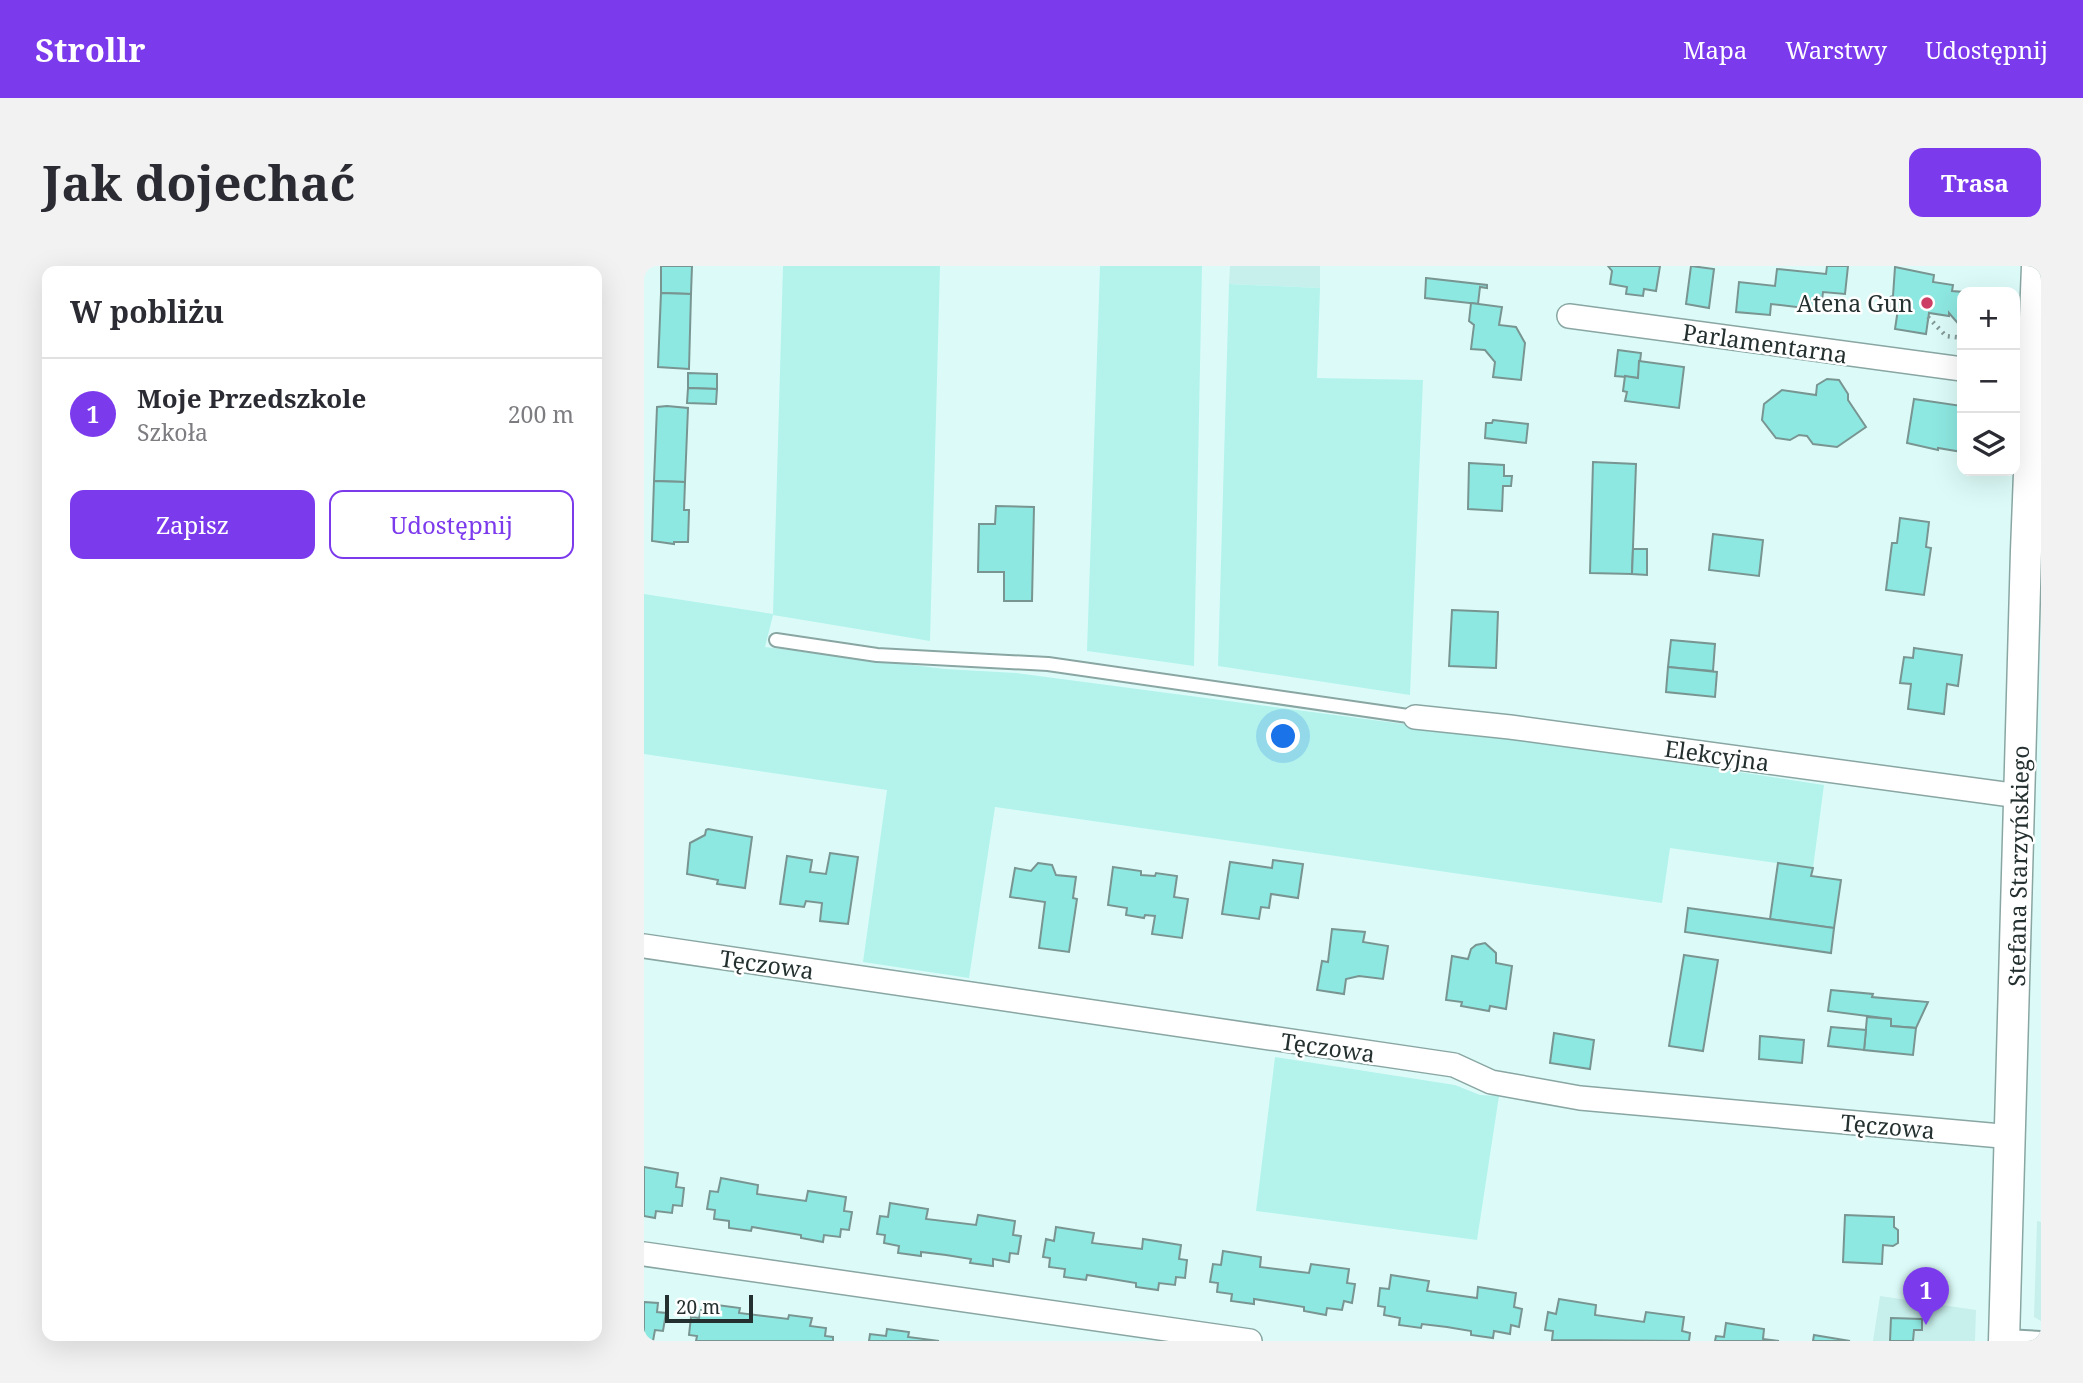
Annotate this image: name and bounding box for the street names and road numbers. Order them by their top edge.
street label: Parlamentarna [1680,316,1850,370]
street label: Elekcyjna [1662,732,1772,778]
street label: Stefana Starzyńskiego [2000,745,2036,987]
street label: Tęczowa [718,942,816,986]
street label: Tęczowa [1279,1025,1377,1069]
street label: Tęczowa [1840,1106,1936,1146]

